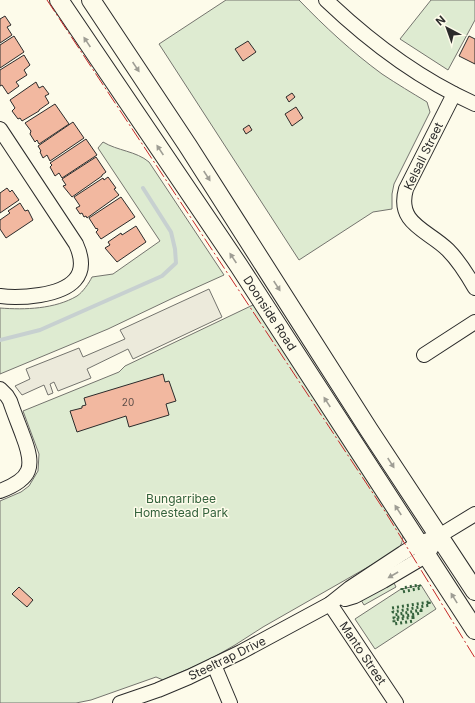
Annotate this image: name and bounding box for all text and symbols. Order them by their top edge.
north arrow [427,8,467,48]
text: N [433,12,448,28]
one-way arrow [84,37,91,48]
one-way arrow [132,62,140,73]
street label: Kelsall Street [400,120,446,192]
one-way arrow [156,145,164,155]
one-way arrow [203,171,211,181]
one-way arrow [229,252,237,263]
street label: Doonside Road [240,273,300,353]
one-way arrow [273,281,281,291]
house number: 20 [122,396,134,408]
one-way arrow [323,397,331,407]
one-way arrow [387,458,395,468]
park label: Bungarribee Homestead Park [134,491,228,520]
one-way arrow [394,505,402,516]
one-way arrow [388,572,399,579]
one-way arrow [450,592,457,604]
street label: Manto Street [336,619,390,687]
street label: Steeltrap Drive [186,633,268,683]

